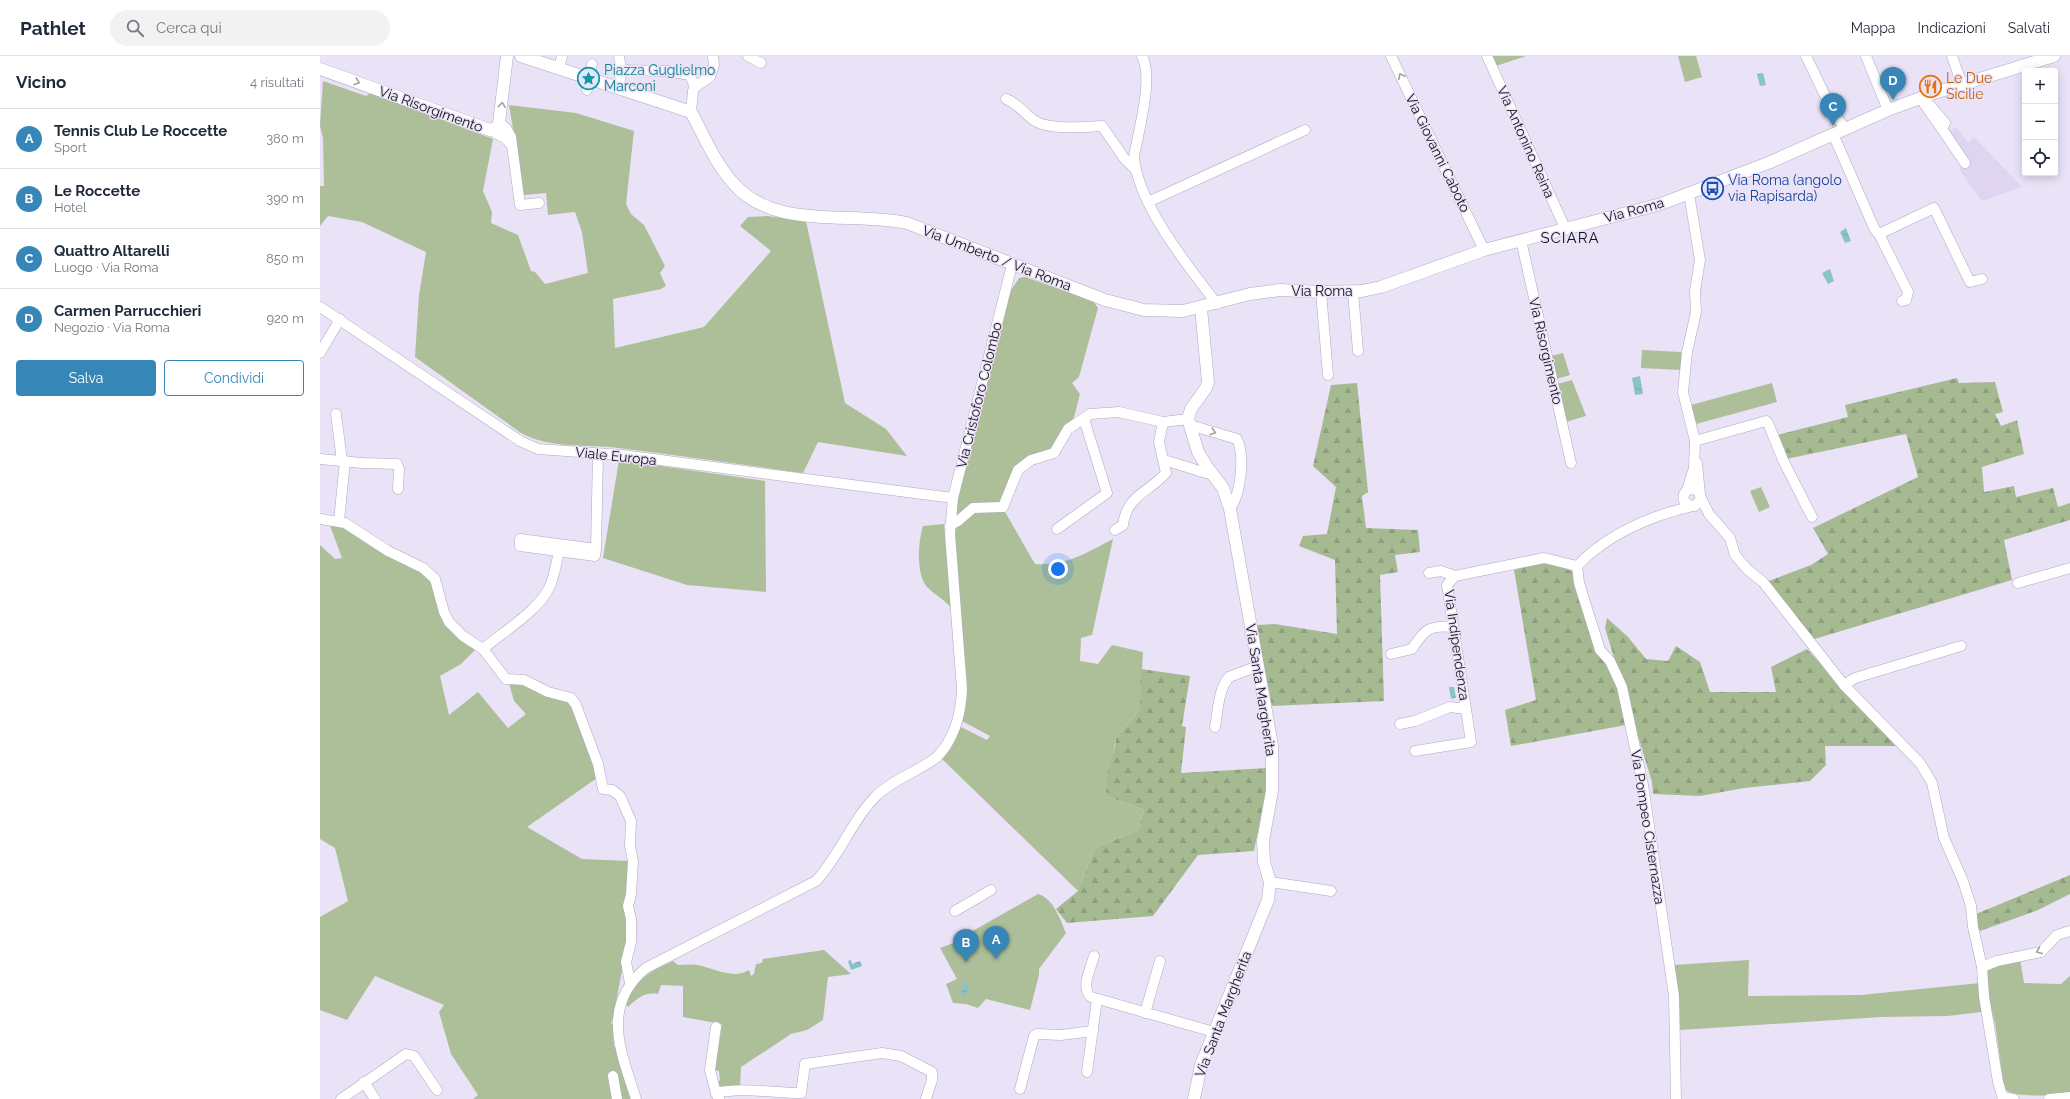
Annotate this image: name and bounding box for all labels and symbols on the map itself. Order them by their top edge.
place label: Piazza Guglielmo Marconi [604,62,715,94]
place icon: Piazza Guglielmo Marconi [576,65,602,91]
pin: D [1880,67,1906,100]
place label: Le Due Sicilie [1946,70,1992,102]
one-way arrow [1398,72,1406,80]
restaurant icon: Le Due Sicilie [1917,73,1943,99]
one-way arrow [353,77,360,86]
street label: Via Risorgimento [377,83,485,135]
street label: Via Antonino Reina [1494,83,1558,201]
street label: Via Giovanni Caboto [1402,91,1474,215]
pin: C [1820,93,1846,126]
one-way arrow [497,102,506,108]
place label: Via Roma (angolo via Rapisarda) [1728,172,1842,204]
bus stop icon: Via Roma (angolo via Rapisarda) [1699,175,1725,201]
street label: Via Roma [1602,194,1666,226]
street label: Via Umberto / Via Roma [920,222,1074,294]
district label: SCIARA [1540,229,1600,247]
street label: Via Roma [1291,283,1353,299]
street label: Via Risorgimento [1526,296,1566,406]
street label: Via Cristoforo Colombo [953,320,1005,470]
one-way arrow [1210,427,1217,436]
street label: Viale Europa [575,444,657,468]
your location [1048,559,1068,579]
street label: Via Indipendenza [1441,589,1473,701]
street label: Via Santa Margherita [1243,623,1279,757]
street label: Via Pompeo Cisternazza [1628,748,1668,906]
pin: A [983,926,1009,959]
pin: B [953,929,979,962]
one-way arrow [2036,947,2043,955]
street label: Via Santa Margherita [1192,949,1254,1079]

